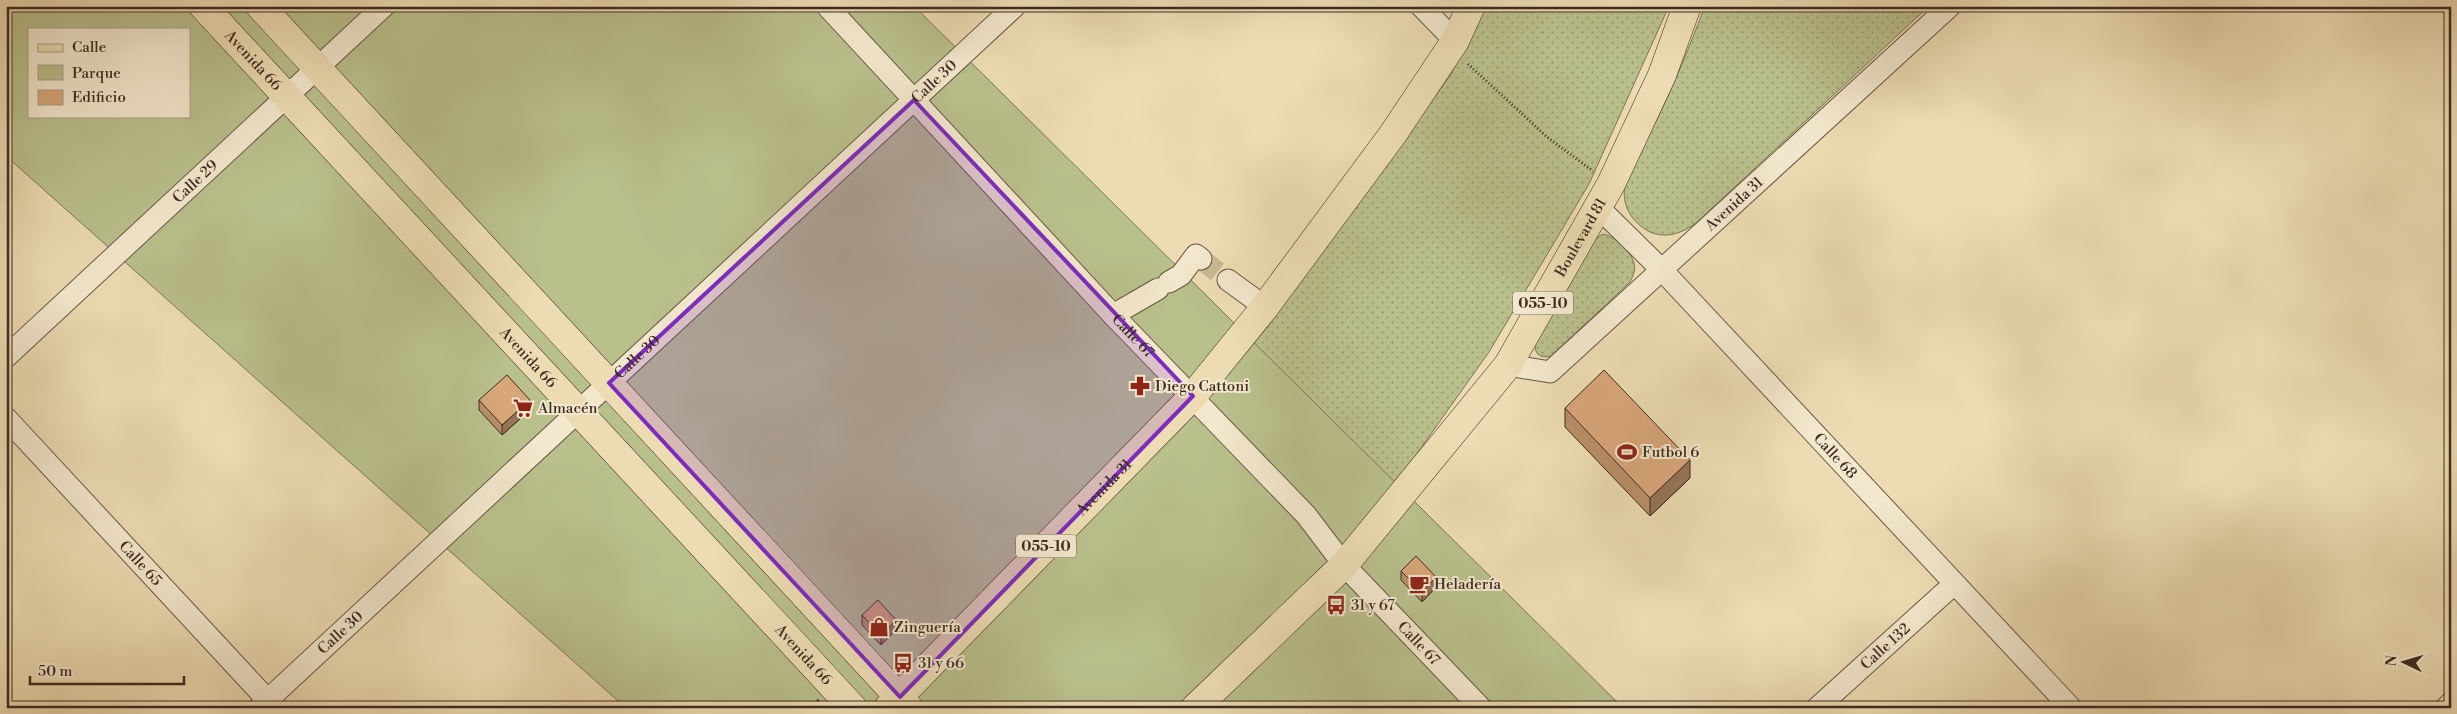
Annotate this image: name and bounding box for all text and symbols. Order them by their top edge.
street label: Avenida 66 [220,26,286,95]
legend [28,28,190,118]
text: Calle [72,38,106,57]
street label: Calle 30 [907,56,961,108]
text: Parque [72,64,121,83]
text: Edificio [72,88,126,107]
street label: Calle 29 [169,156,222,208]
street label: Avenida 31 [1701,172,1768,236]
street label: Boulevard 81 [1551,194,1611,281]
road number: 055-10 [1513,292,1573,314]
street label: Calle 67 [1107,310,1158,362]
street label: Avenida 66 [495,323,561,392]
street label: Calle 30 [611,331,664,383]
pharmacy icon: Diego Cattoni [1129,375,1151,397]
place label: Diego Cattoni [1155,377,1249,396]
supermarket icon: Almacén [512,397,534,419]
place label: Almacén [537,399,598,418]
street label: Calle 68 [1809,429,1861,483]
sports icon: Futbol 6 [1616,441,1638,463]
place label: Futbol 6 [1642,443,1699,462]
street label: Avenida 31 [1072,455,1137,520]
road number: 055-10 [1016,534,1076,558]
street label: Calle 65 [115,537,166,590]
cafe icon: Heladería [1408,573,1430,595]
place label: Heladería [1434,575,1501,594]
bus stop icon: 31 y 67 [1325,594,1347,616]
place label: 31 y 67 [1351,596,1395,615]
street label: Calle 30 [314,607,368,659]
shop icon: Zinguería [868,616,890,638]
place label: Zinguería [894,618,961,637]
street label: Calle 67 [1393,618,1444,670]
street label: Calle 132 [1857,619,1914,674]
street label: Avenida 66 [770,620,836,689]
north arrow [2380,636,2430,686]
bus stop icon: 31 y 66 [892,652,914,674]
scale bar [30,654,184,686]
place label: 31 y 66 [918,654,964,673]
text: N [2383,655,2401,667]
text: 50 m [38,662,72,681]

